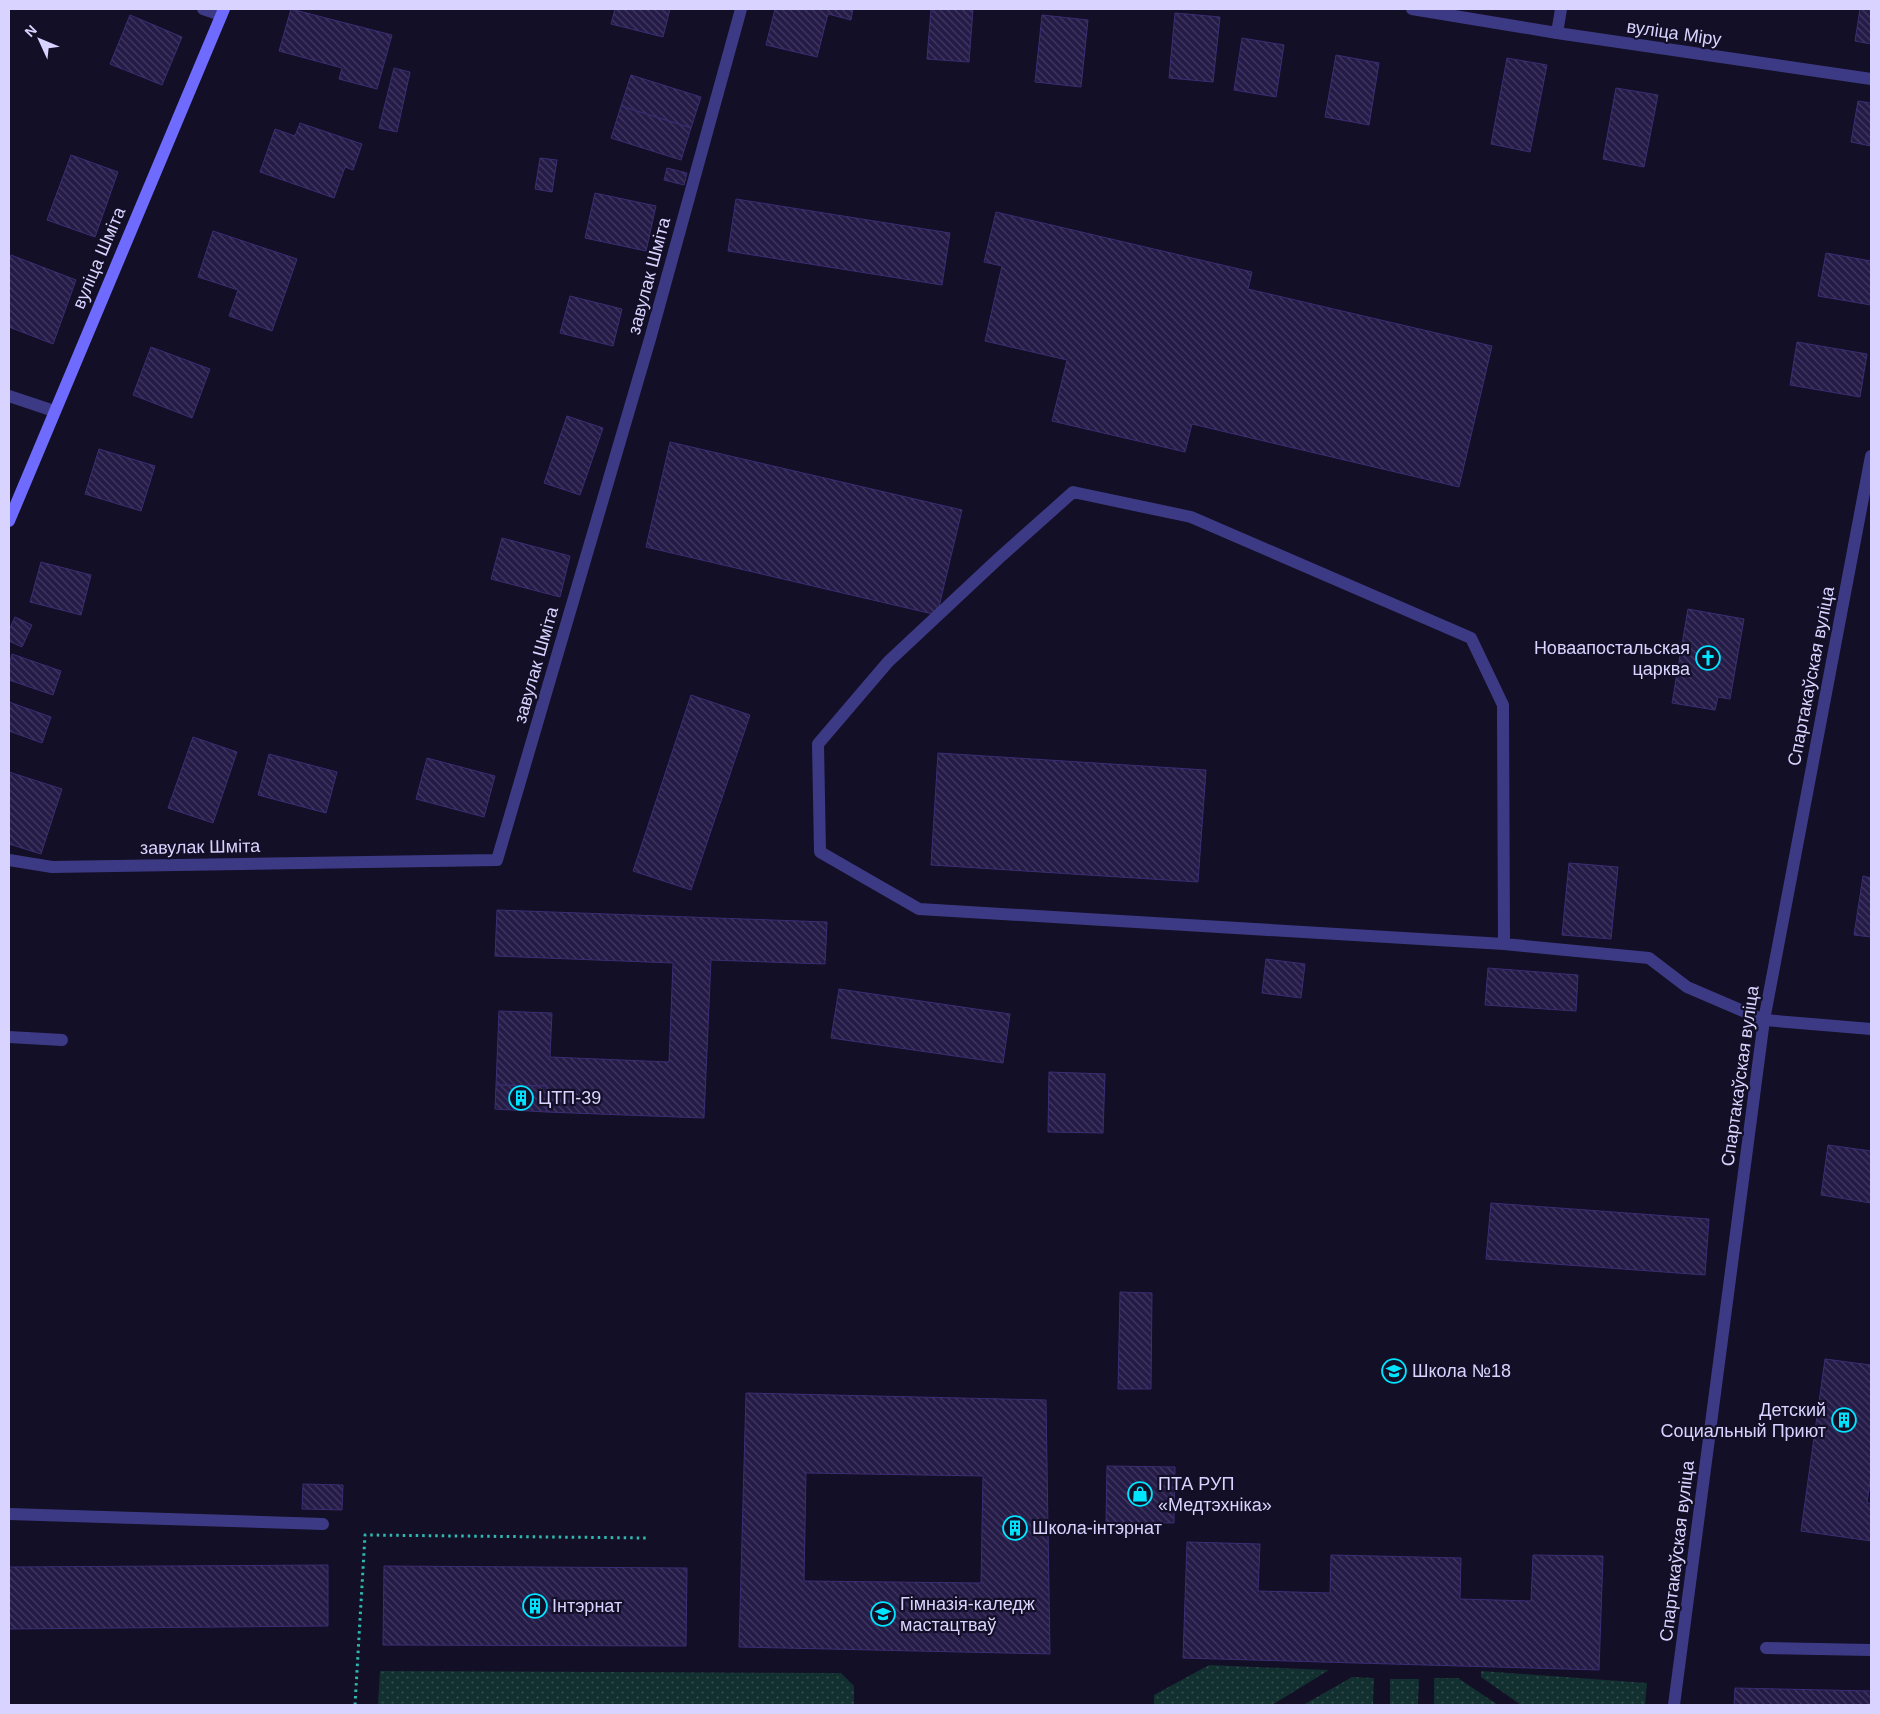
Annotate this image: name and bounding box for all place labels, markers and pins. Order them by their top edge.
place label: Новаапостальская царква [1534,638,1691,679]
church icon: Новаапостальская царква [1695,645,1721,671]
building icon: ЦТП-39 [508,1085,534,1111]
place label: ЦТП-39 [538,1088,601,1108]
school or university icon: Школа №18 [1381,1358,1407,1384]
place label: Школа №18 [1412,1361,1511,1381]
place label: Детский Социальный Приют [1660,1400,1826,1441]
building icon: Детский Социальный Приют [1831,1407,1857,1433]
place label: ПТА РУП «Медтэхніка» [1158,1474,1272,1515]
shop icon: ПТА РУП «Медтэхніка» [1127,1481,1153,1507]
building icon: Школа-інтэрнат [1002,1515,1028,1541]
place label: Школа-інтэрнат [1032,1518,1162,1538]
building icon: Інтэрнат [522,1593,548,1619]
place label: Гімназія-каледж мастацтваў [900,1594,1035,1635]
place label: Інтэрнат [552,1596,622,1616]
school or university icon: Гімназія-каледж мастацтваў [870,1601,896,1627]

